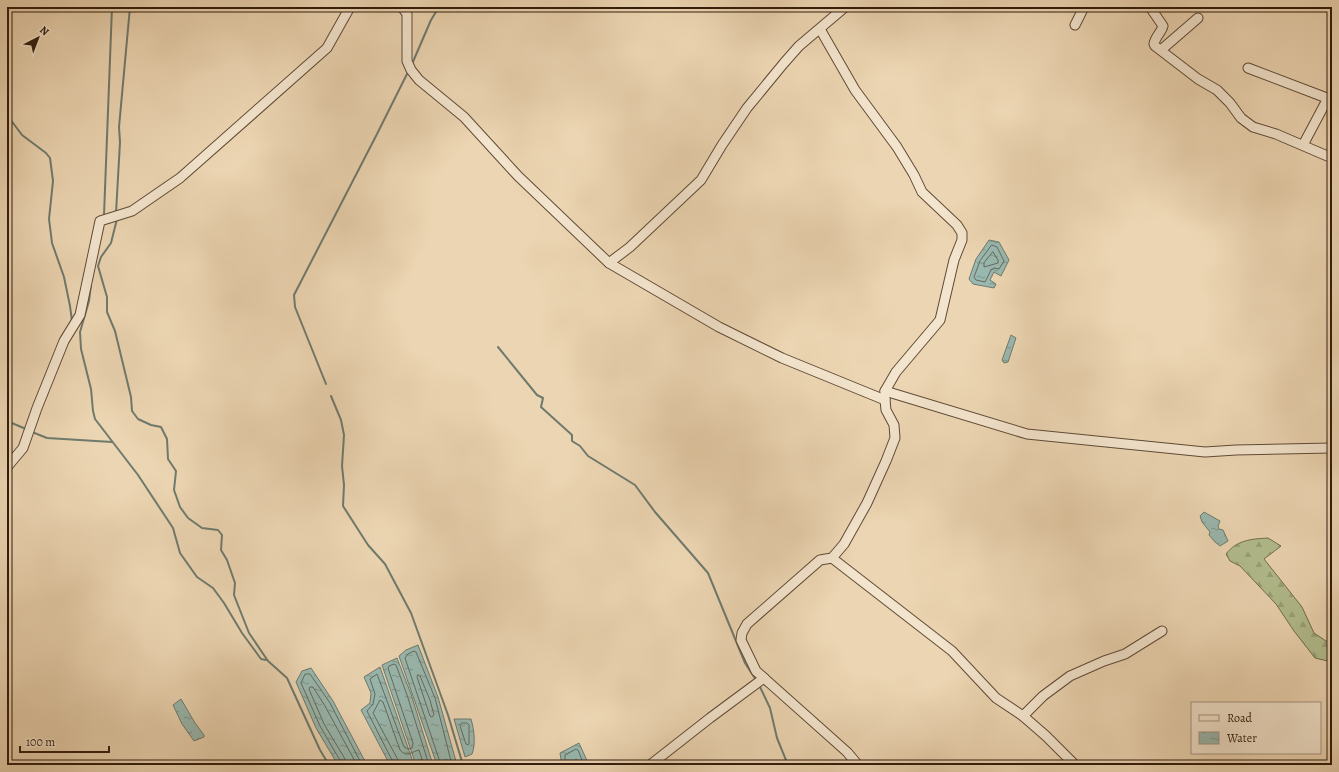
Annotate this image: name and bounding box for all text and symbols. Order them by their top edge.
north arrow [18,18,58,58]
text: N [36,23,52,39]
legend [1191,702,1321,754]
text: Road [1227,710,1253,726]
scale bar [20,728,109,754]
text: Water [1226,730,1257,746]
text: 100 m [26,734,55,750]

